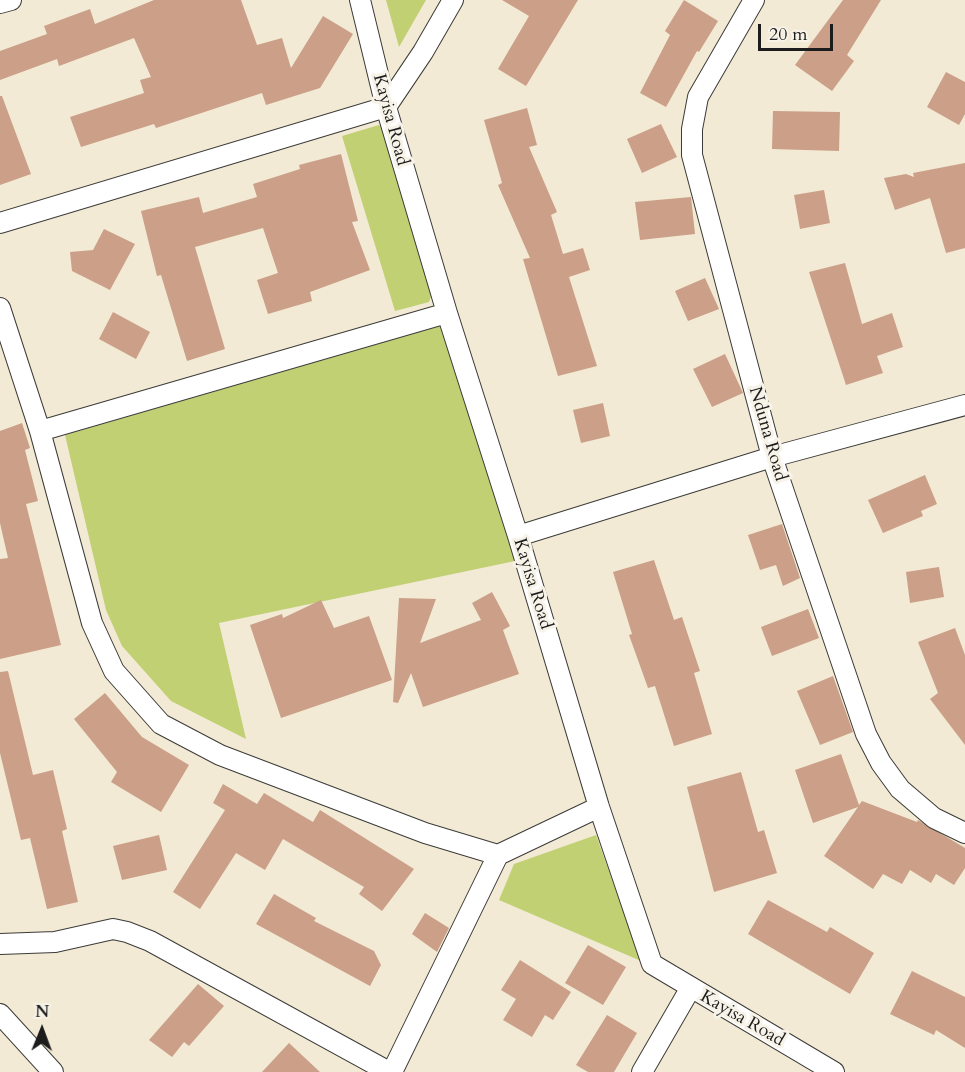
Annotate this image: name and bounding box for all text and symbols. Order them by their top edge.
scale bar [761,12,836,50]
text: 20 m [769,22,808,47]
street label: Kayisa Road [367,72,413,168]
street label: Nduna Road [743,384,791,484]
street label: Kayisa Road [508,536,556,632]
street label: Kayisa Road [696,986,788,1052]
north arrow [12,1000,72,1060]
text: N [35,1001,49,1023]

